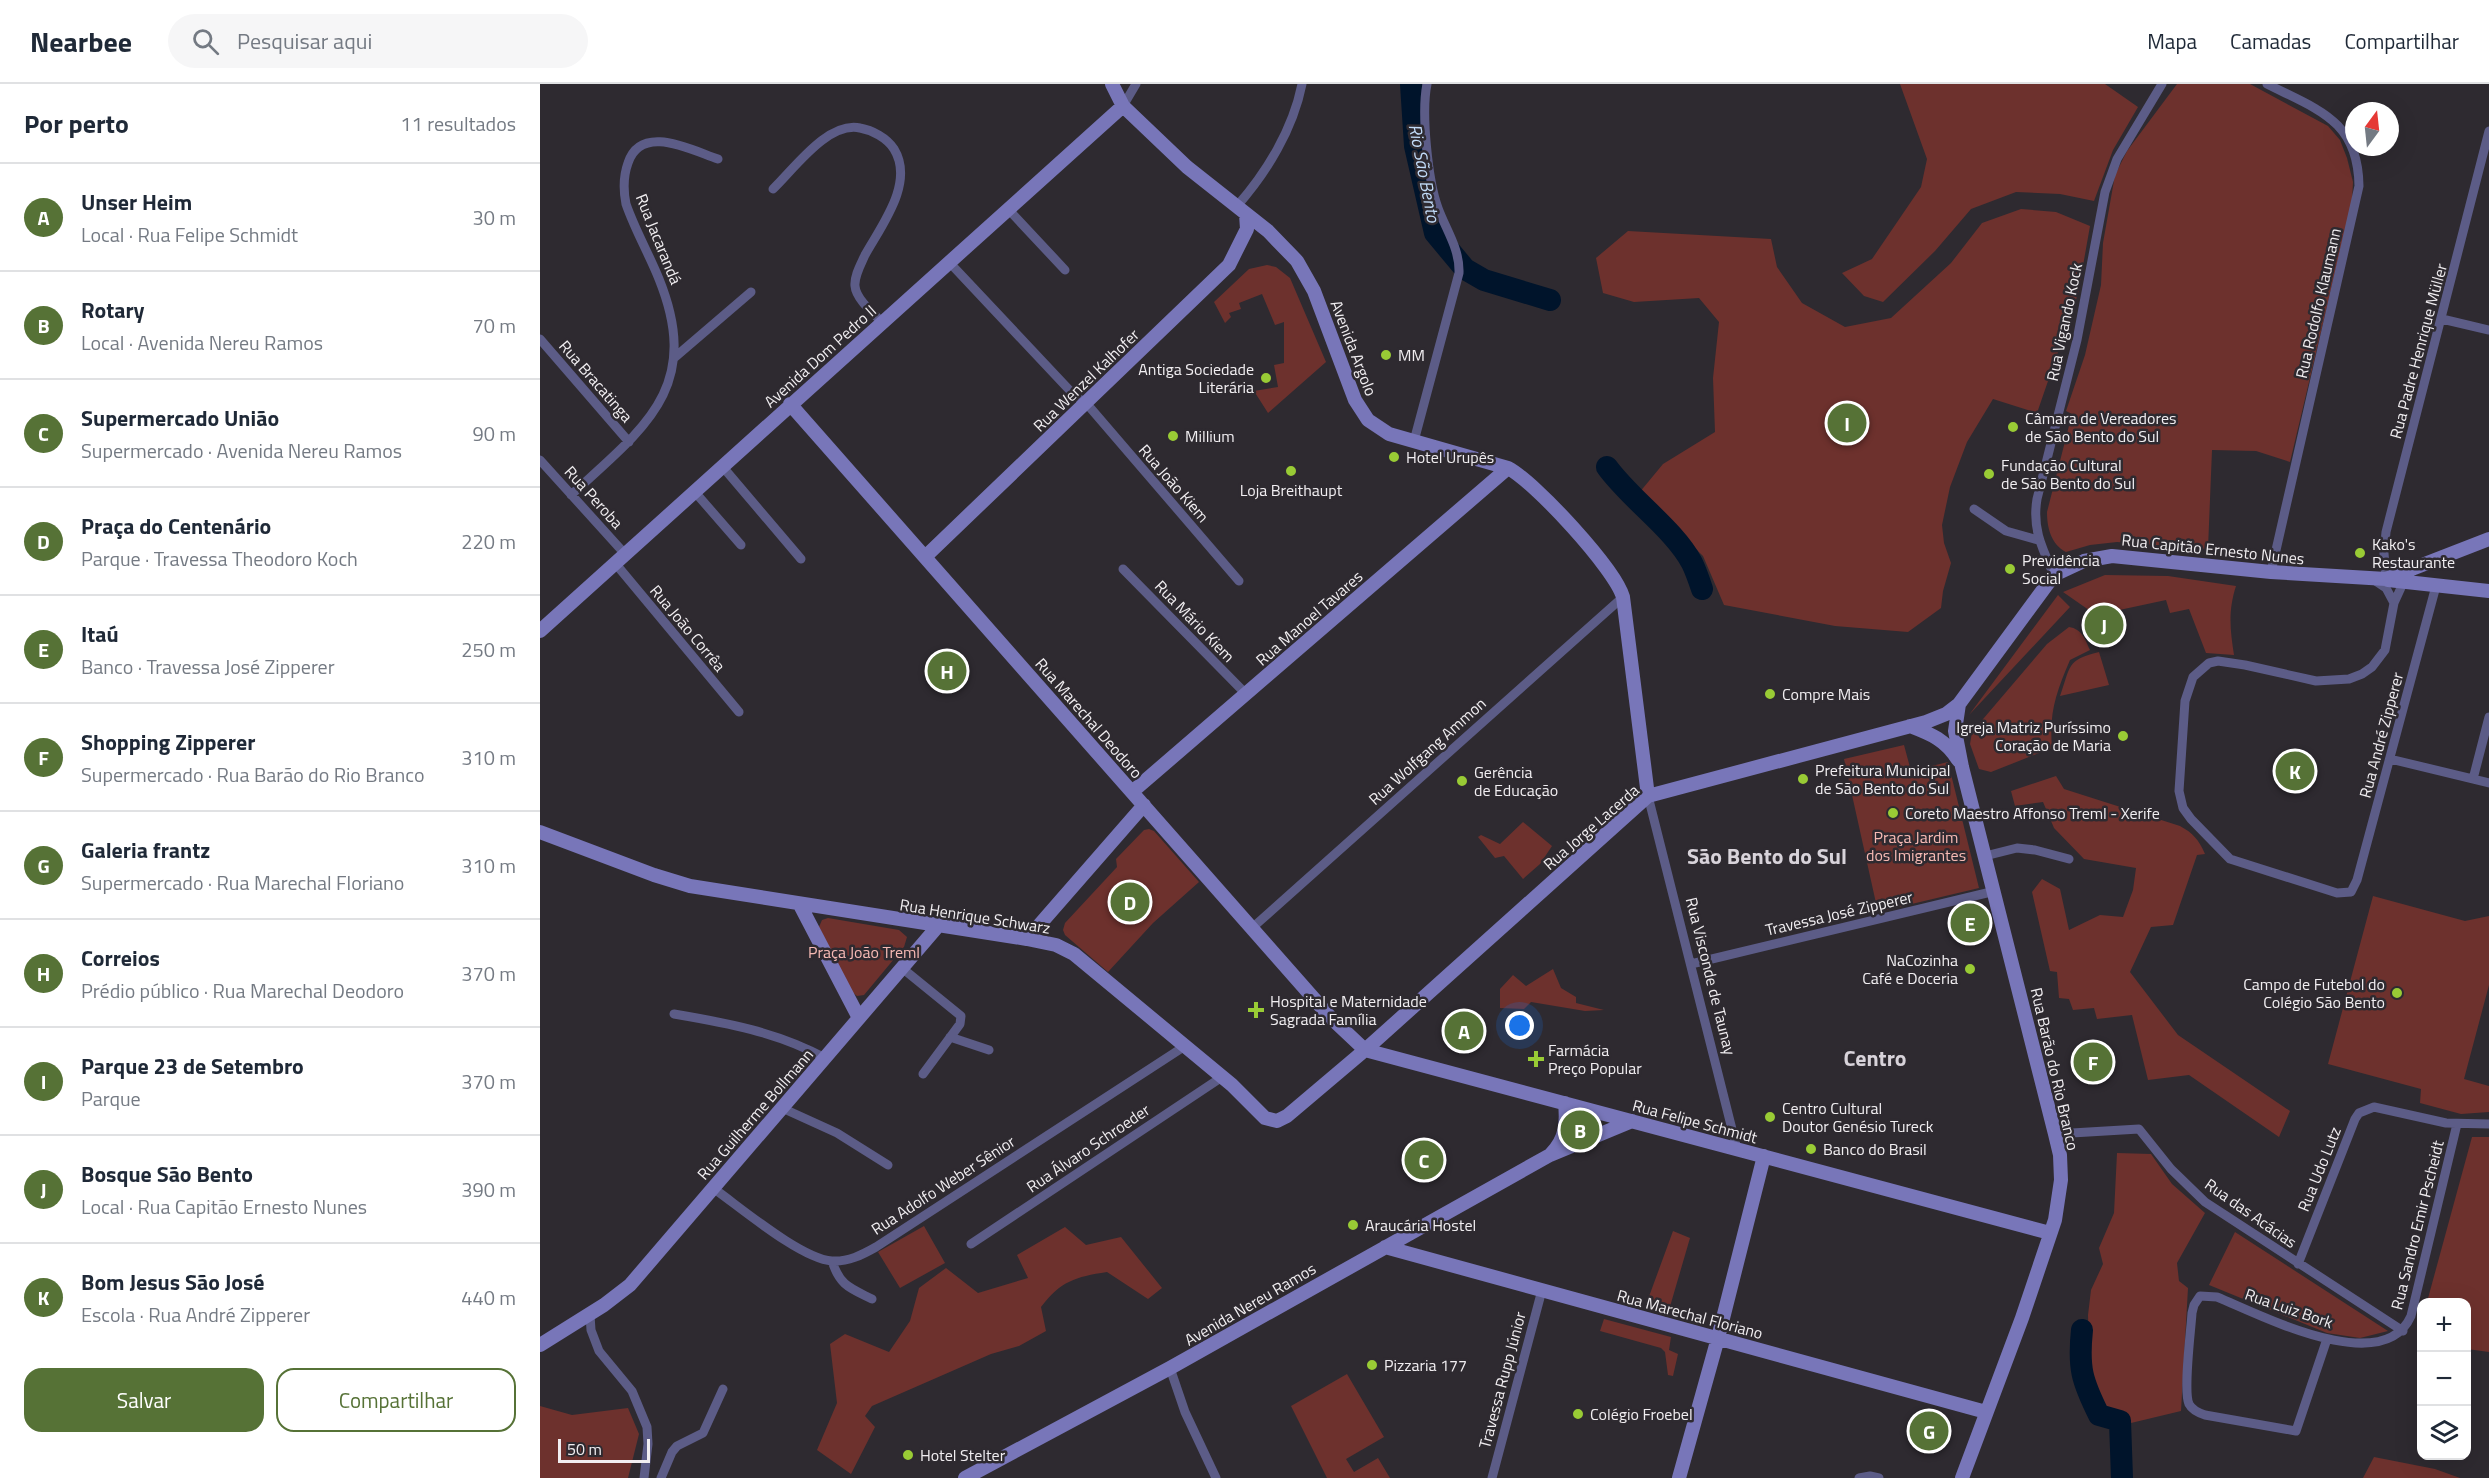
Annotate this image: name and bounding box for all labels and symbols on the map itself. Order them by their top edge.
north arrow [2345,102,2399,156]
water label: Rio São Bento [1402,121,1447,226]
street label: Rua Jacarandá [630,190,688,288]
street label: Rua Rodolfo Klaumann [2289,225,2347,381]
street label: Rua Padre Henrique Müller [2383,260,2453,441]
street label: Rua Vigando Kock [2040,261,2088,383]
street label: Avenida Argolo [1325,297,1383,399]
street label: Avenida Dom Pedro II [759,299,881,413]
street label: Rua Wenzel Kalhofer [1027,323,1145,437]
street label: Rua Bracatinga [553,335,639,427]
place label: MM [1398,343,1425,367]
marker: MM [1379,348,1393,362]
place label: Antiga Sociedade Literária [1138,357,1254,399]
marker: Antiga Sociedade Literária [1259,371,1273,385]
pin: I [1828,400,1866,446]
place label: Câmara de Vereadores de São Bento do Sul [2025,406,2176,448]
marker: Câmara de Vereadores de São Bento do Sul [2006,420,2020,434]
place label: Millium [1185,424,1235,448]
marker: Millium [1166,429,1180,443]
street label: Rua João Kiem [1133,439,1215,527]
place label: Hotel Urupês [1406,445,1494,469]
marker: Hotel Urupês [1387,450,1401,464]
place label: Fundação Cultural de São Bento do Sul [2001,453,2135,495]
street label: Rua Peroba [559,460,629,534]
marker: Loja Breithaupt [1284,464,1298,478]
marker: Fundação Cultural de São Bento do Sul [1982,467,1996,481]
place label: Loja Breithaupt [1240,478,1343,502]
street label: Rua Capitão Ernesto Nunes [2120,527,2306,571]
place label: Kako's Restaurante [2372,532,2455,574]
marker: Kako's Restaurante [2353,546,2367,560]
place label: Previdência Social [2022,548,2100,590]
marker: Previdência Social [2003,562,2017,576]
street label: Rua Manoel Tavares [1250,565,1368,671]
street label: Rua Mário Kiem [1149,574,1241,668]
street label: Rua João Corrêa [644,579,732,677]
pin: J [2084,602,2124,648]
pin: H [928,648,966,694]
street label: Rua Marechal Deodoro [1030,652,1148,784]
street label: Rua André Zipperer [2353,669,2409,801]
place label: Compre Mais [1782,682,1870,706]
marker: Compre Mais [1763,687,1777,701]
street label: Rua Wolfgang Ammon [1363,692,1491,810]
place label: Igreja Matriz Puríssimo Coração de Maria [1956,715,2111,757]
marker: Igreja Matriz Puríssimo Coração de Maria [2116,729,2130,743]
pin: K [2276,748,2314,794]
place label: Prefeitura Municipal de São Bento do Sul [1815,758,1951,800]
place label: Gerência de Educação [1474,760,1558,802]
marker: Prefeitura Municipal de São Bento do Sul [1796,772,1810,786]
marker: Gerência de Educação [1455,774,1469,788]
street label: Rua Jorge Lacerda [1538,778,1644,876]
place label: Coreto Maestro Affonso Treml - Xerife [1905,801,2160,825]
marker: Coreto Maestro Affonso Treml - Xerife [1886,806,1900,820]
park label: Praça Jardim dos Imigrantes [1866,825,1966,867]
district label: São Bento do Sul [1687,839,1847,873]
pin: D [1110,880,1150,924]
street label: Travessa José Zipperer [1763,884,1916,942]
street label: Rua Henrique Schwarz [898,892,1052,940]
street label: Rua Visconde de Taunay [1680,895,1742,1058]
pin: E [1950,900,1990,946]
park label: Praça João Treml [808,940,920,964]
place label: NaCozinha Café e Doceria [1862,948,1958,990]
marker: NaCozinha Café e Doceria [1963,962,1977,976]
place label: Campo de Futebol do Colégio São Bento [2243,972,2385,1014]
street label: Rua Barão do Rio Branco [2025,985,2085,1153]
marker: Campo de Futebol do Colégio São Bento [2390,986,2404,1000]
place label: Hospital e Maternidade Sagrada Família [1270,989,1427,1031]
marker: Hospital e Maternidade Sagrada Família [1247,1001,1265,1019]
pin: A [1444,1008,1484,1054]
your location [1505,1011,1534,1040]
place label: Farmácia Preço Popular [1548,1038,1642,1080]
pin: F [2074,1040,2112,1084]
district label: Centro [1843,1041,1907,1075]
street label: Rua Guilherme Bollmann [691,1043,819,1185]
marker: Farmácia Preço Popular [1529,1052,1543,1066]
street label: Rua Felipe Schmidt [1630,1093,1761,1149]
place label: Centro Cultural Doutor Genésio Tureck [1782,1096,1934,1138]
street label: Rua Álvaro Schroeder [1022,1097,1155,1198]
pin: B [1560,1108,1600,1152]
marker: Centro Cultural Doutor Genésio Tureck [1763,1110,1777,1124]
street label: Rua Udo Lutz [2291,1123,2347,1215]
street label: Rua Adolfo Weber Sênior [866,1129,1020,1241]
place label: Banco do Brasil [1823,1137,1927,1161]
street label: Rua Sandro Emir Pscheidt [2384,1137,2450,1312]
pin: C [1404,1138,1444,1182]
marker: Banco do Brasil [1804,1142,1818,1156]
street label: Rua das Acácias [2200,1172,2302,1254]
place label: Araucária Hostel [1365,1213,1476,1237]
marker: Araucária Hostel [1346,1218,1360,1232]
street label: Avenida Nereu Ramos [1180,1257,1320,1351]
street label: Rua Luiz Bork [2242,1282,2337,1334]
street label: Rua Marechal Floriano [1614,1283,1766,1345]
street label: Travessa Rupp Júnior [1472,1309,1532,1451]
place label: Pizzaria 177 [1384,1353,1467,1377]
marker: Pizzaria 177 [1365,1358,1379,1372]
place label: Colégio Froebel [1590,1402,1693,1426]
marker: Colégio Froebel [1571,1407,1585,1421]
pin: G [1910,1408,1948,1454]
scale bar [558,1436,650,1464]
place label: Hotel Stelter [920,1443,1006,1467]
marker: Hotel Stelter [901,1448,915,1462]

